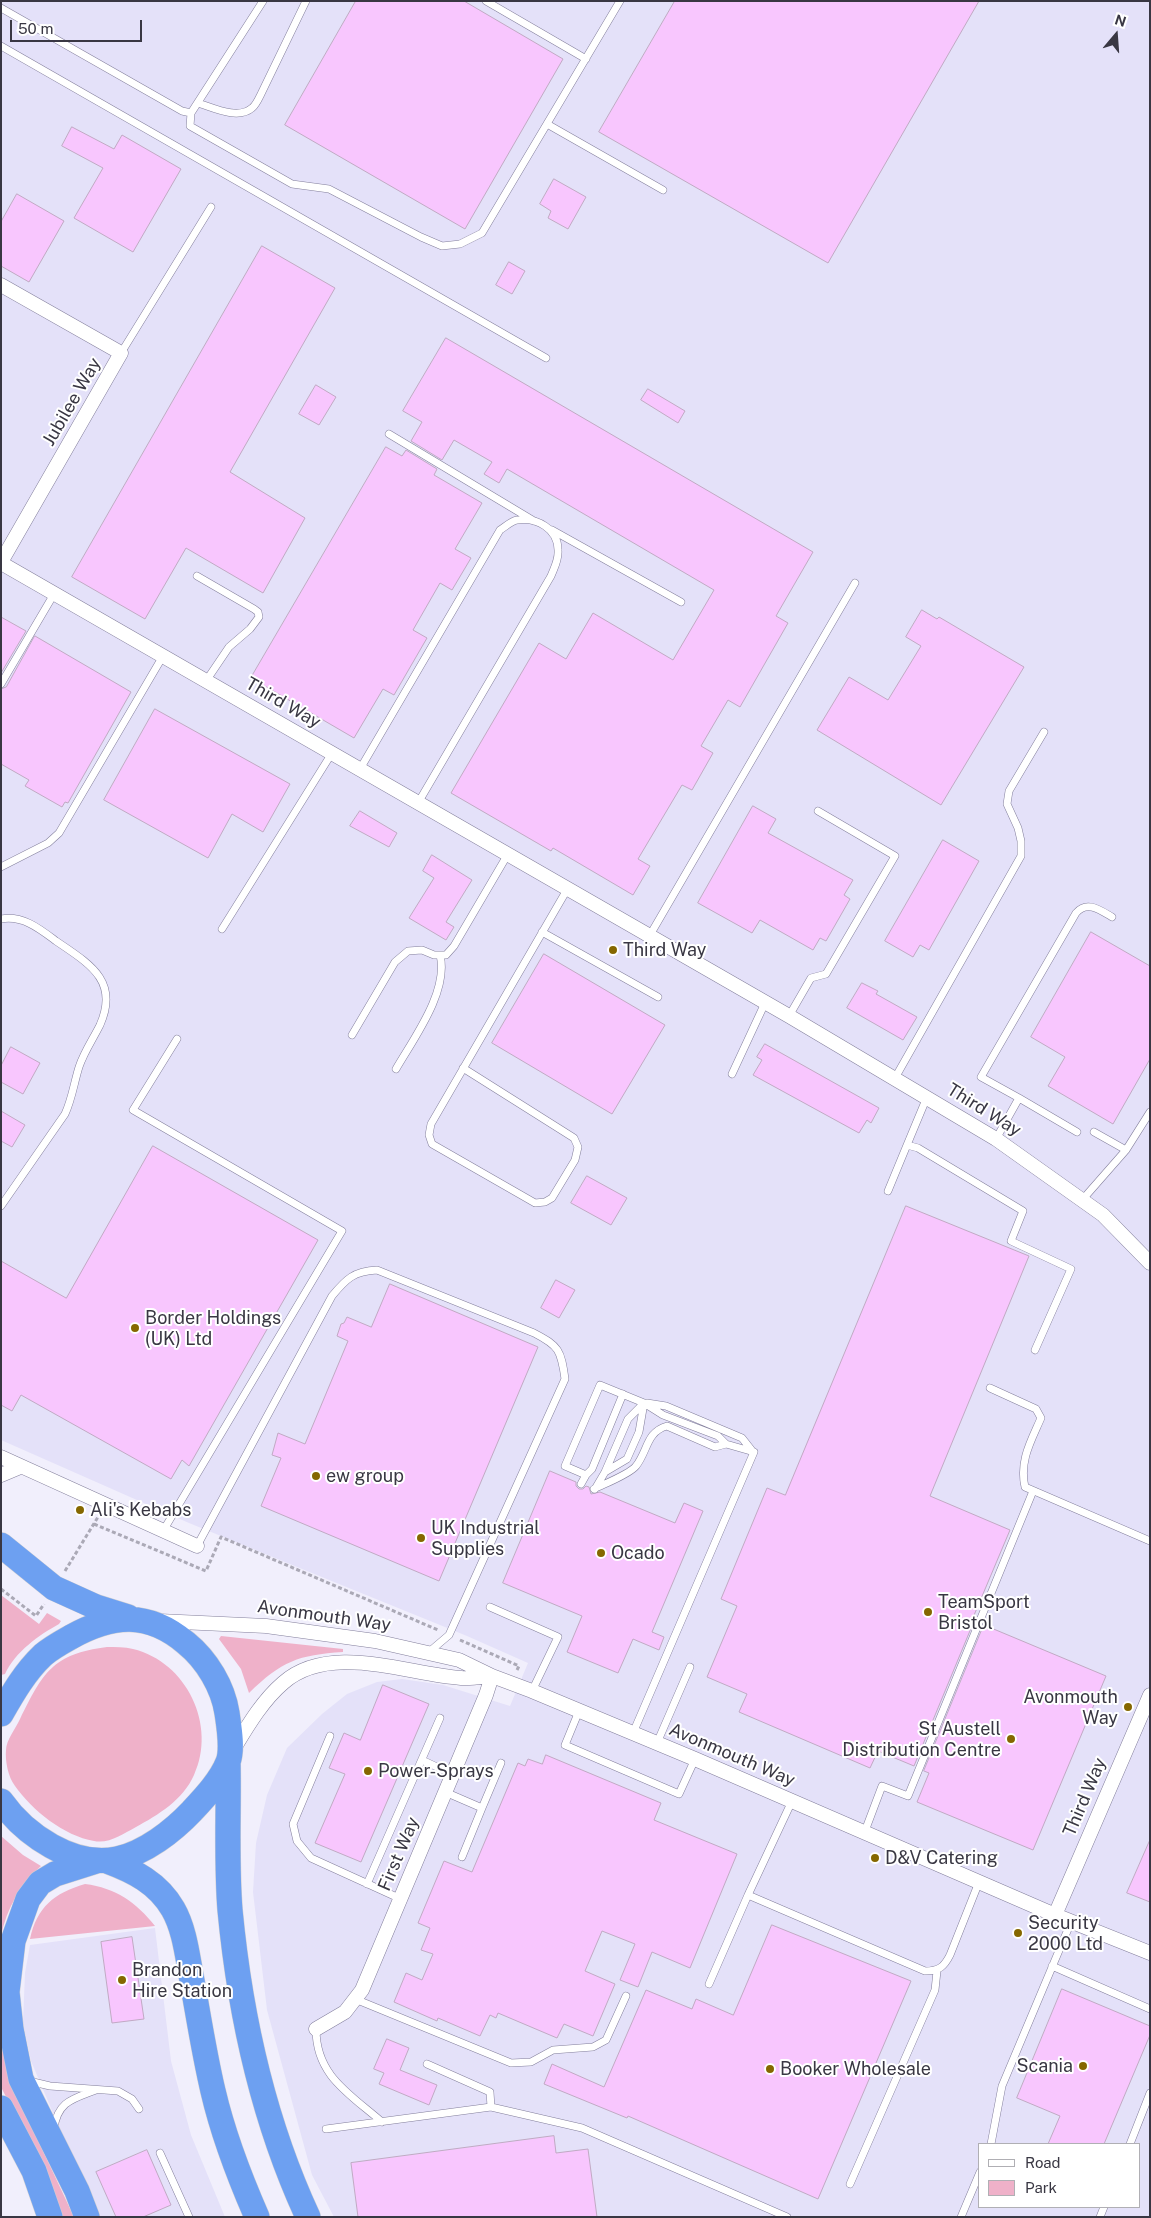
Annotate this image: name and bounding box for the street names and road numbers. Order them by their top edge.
street label: Jubilee Way [38,354,106,450]
street label: Third Way [242,673,324,733]
street label: Third Way [943,1079,1025,1141]
street label: Avonmouth Way [256,1596,392,1636]
street label: Avonmouth Way [666,1719,798,1791]
street label: Third Way [1059,1754,1111,1840]
street label: First Way [374,1814,424,1894]

